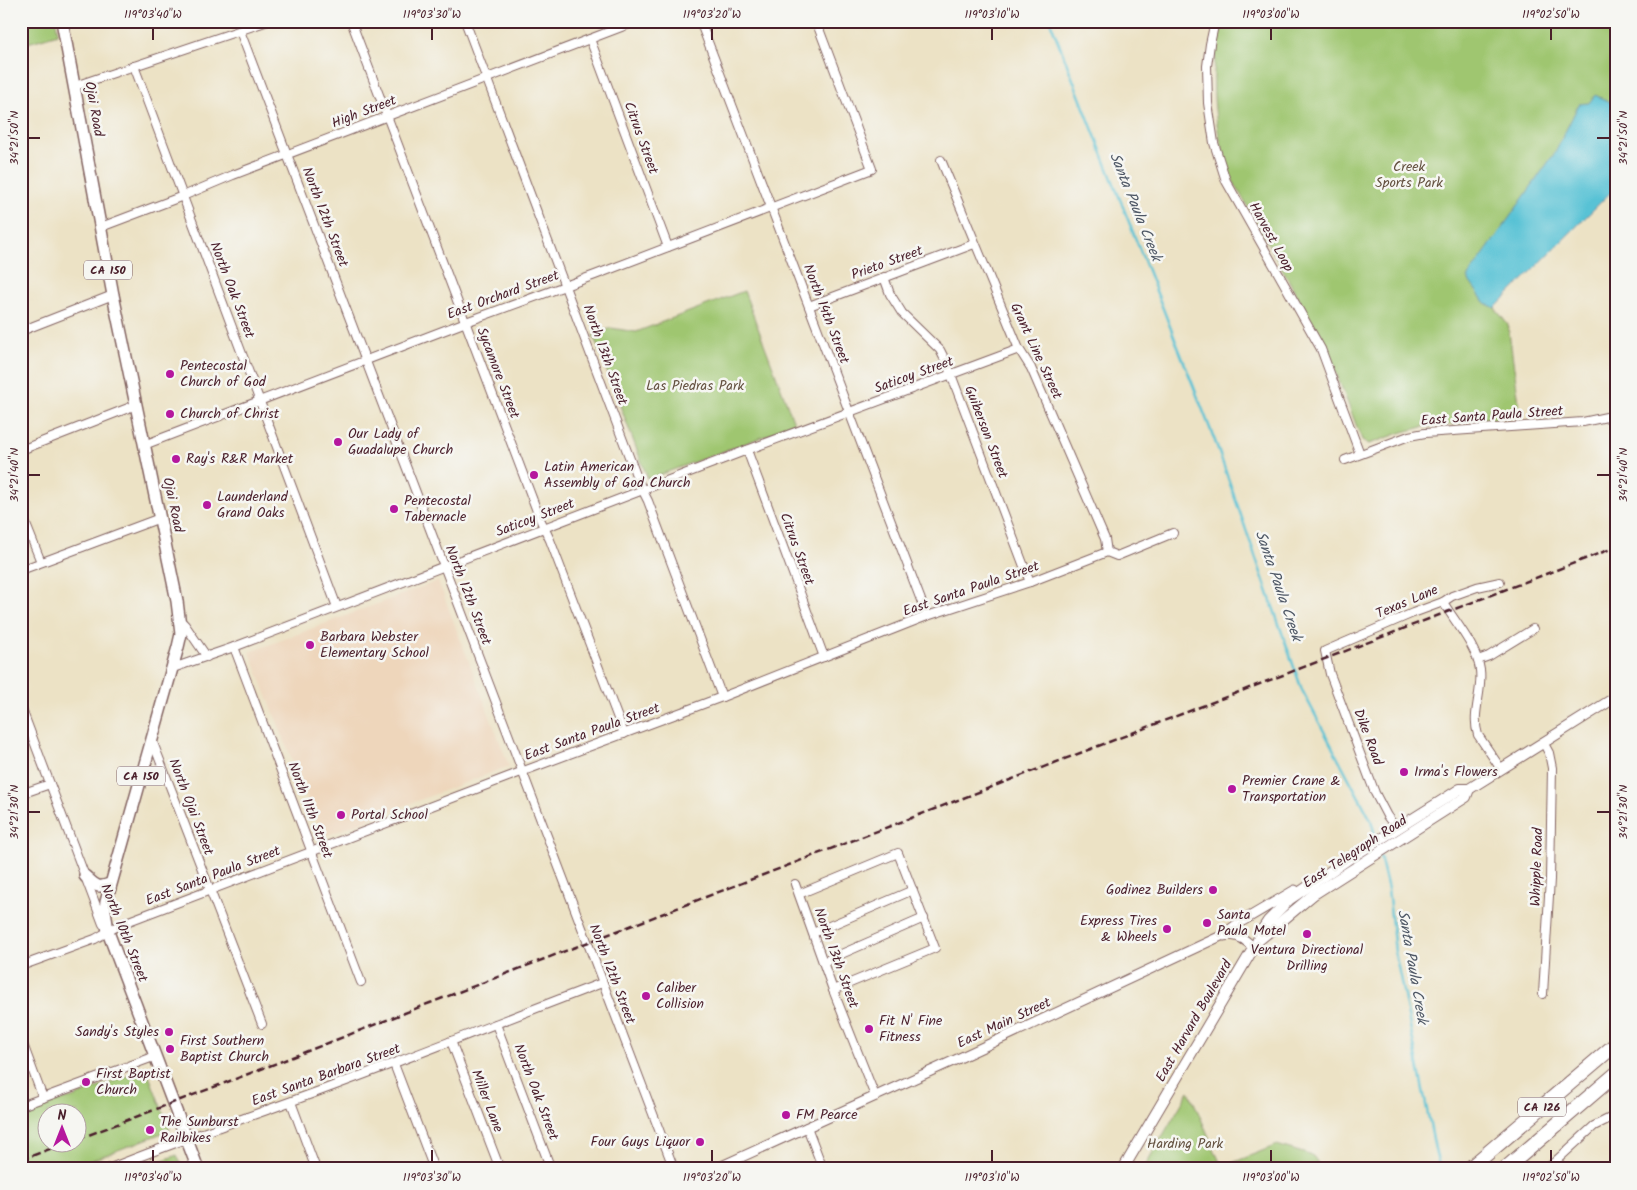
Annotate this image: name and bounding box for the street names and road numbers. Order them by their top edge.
street label: Ojai Road [78,80,110,139]
street label: High Street [328,89,400,134]
street label: Citrus Street [618,99,664,178]
street label: North 12th Street [296,164,354,271]
street label: Harvest Loop [1243,198,1299,276]
street label: North Oak Street [203,239,261,342]
street label: Prieto Street [848,240,926,286]
road number: CA 150 [84,260,132,280]
street label: North 14th Street [797,261,855,368]
street label: East Orchard Street [444,264,563,326]
street label: Grant Line Street [1004,299,1068,403]
street label: North 13th Street [577,302,634,409]
street label: Sycamore Street [470,324,526,422]
street label: Saticoy Street [871,350,957,400]
street label: Guiberson Street [958,382,1014,482]
street label: East Santa Paula Street [1420,400,1565,432]
street label: Ojai Road [156,475,190,536]
street label: Saticoy Street [492,493,578,543]
street label: Citrus Street [774,510,820,589]
street label: North 12th Street [439,542,497,649]
street label: East Santa Paula Street [900,555,1043,623]
street label: Texas Lane [1372,579,1442,625]
street label: East Santa Paula Street [521,697,663,767]
street label: Dike Road [1347,706,1389,769]
street label: North Ojai Street [162,755,220,859]
street label: North 11th Street [281,759,339,862]
road number: CA 150 [117,766,165,786]
street label: East Telegraph Road [1298,809,1413,894]
street label: Whipple Road [1525,826,1549,907]
street label: East Santa Paula Street [142,840,284,912]
street label: North 10th Street [94,880,154,986]
street label: North 13th Street [808,905,865,1012]
street label: North 12th Street [583,921,641,1028]
street label: East Harvard Boulevard [1150,955,1238,1086]
street label: East Main Street [953,991,1055,1054]
street label: East Santa Barbara Street [248,1038,404,1112]
street label: North Oak Street [507,1041,565,1144]
street label: Miller Lane [465,1066,509,1136]
road number: CA 126 [1518,1098,1566,1116]

